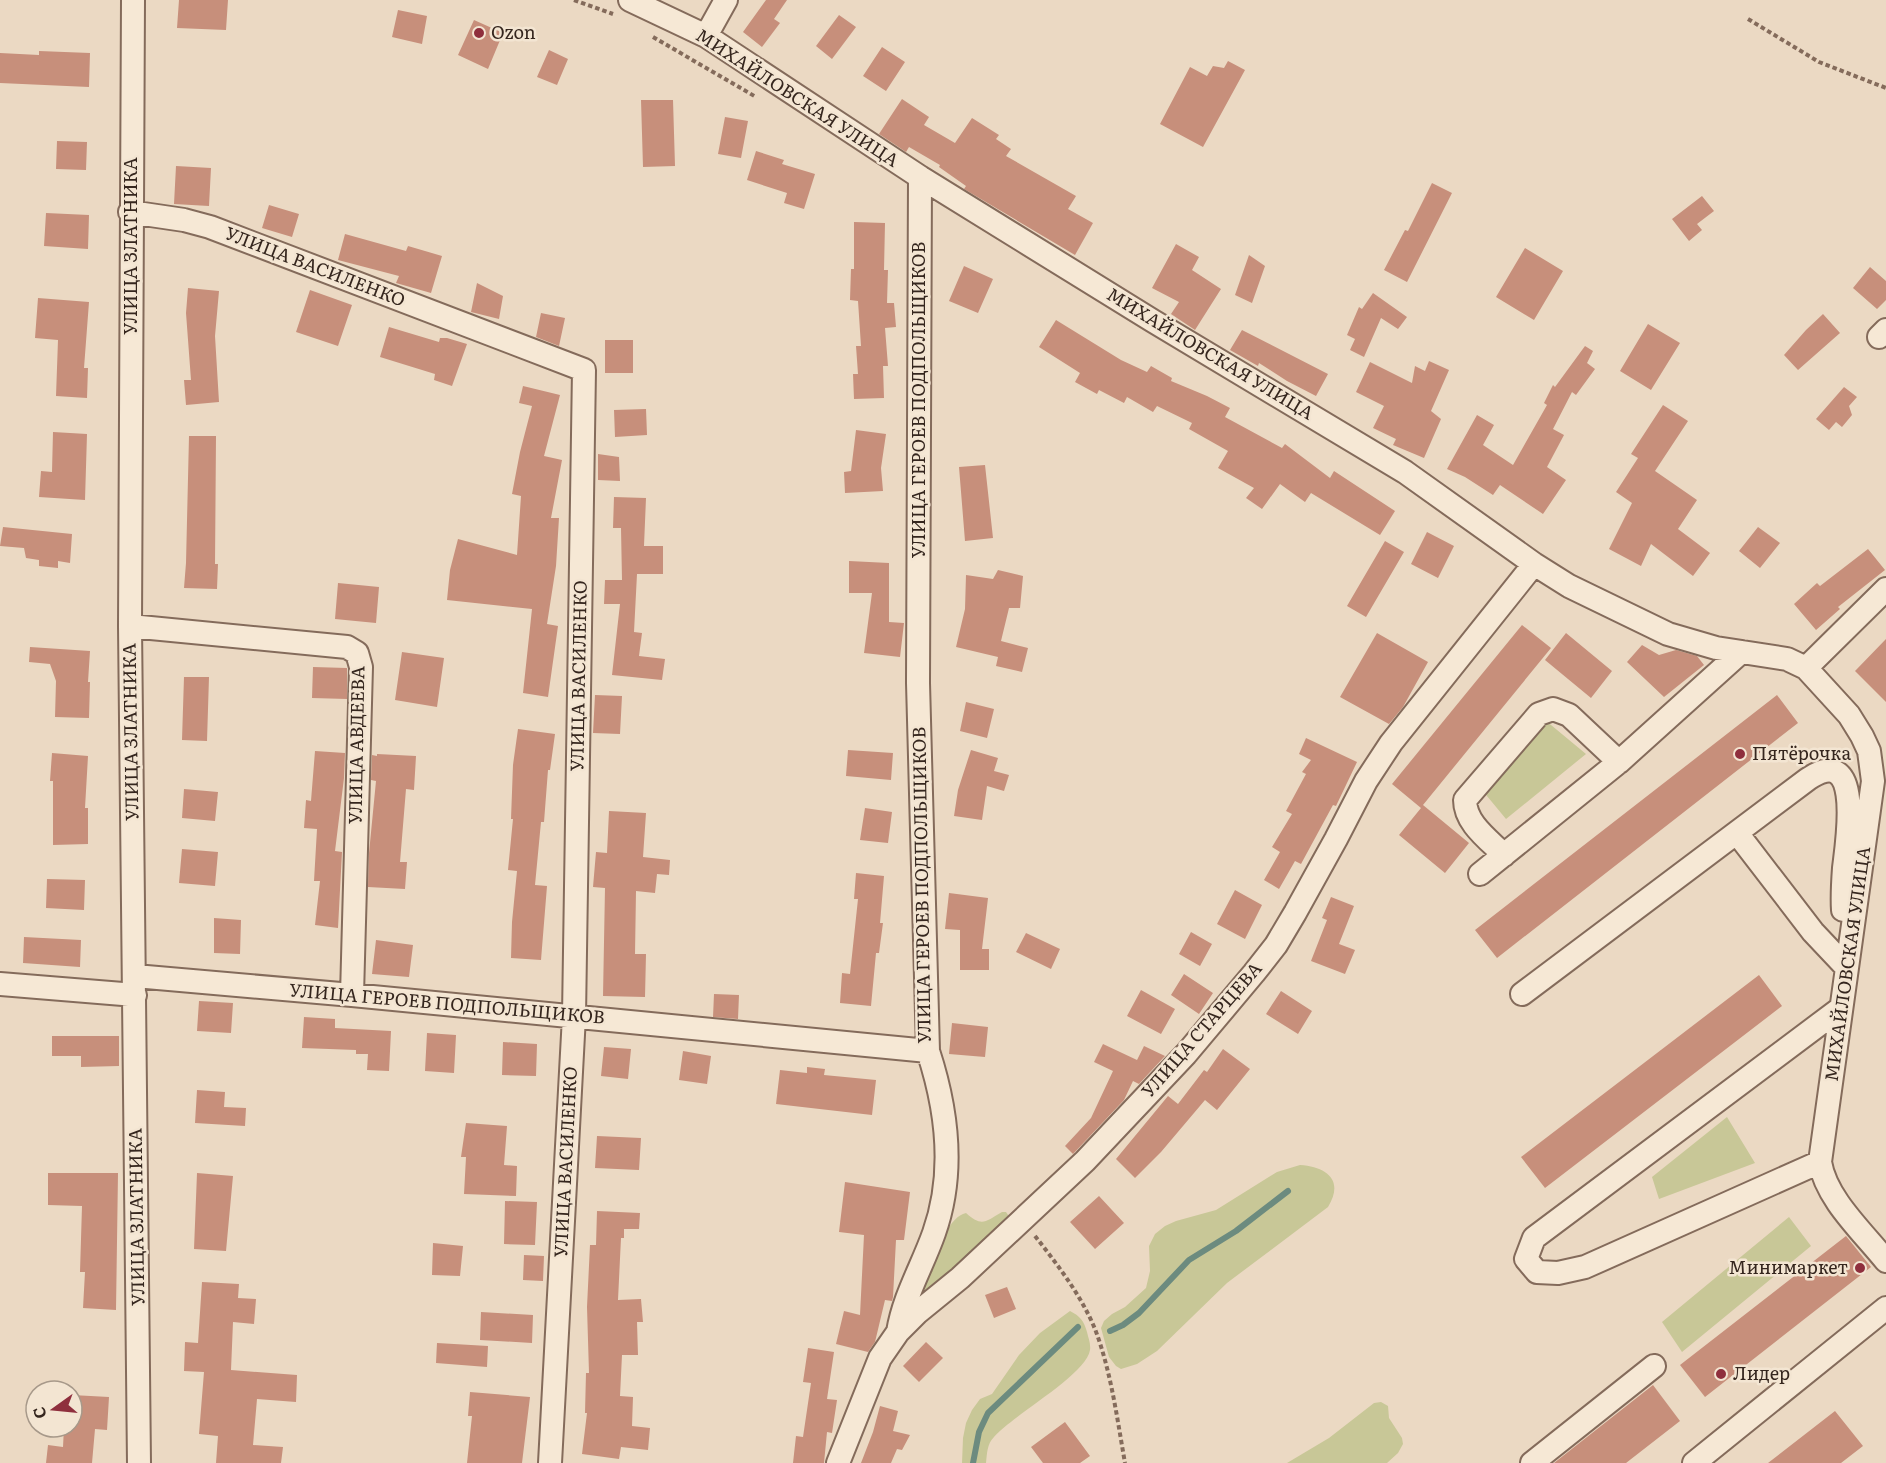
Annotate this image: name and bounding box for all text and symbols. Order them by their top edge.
place label: Ozon [491,18,536,45]
street label: МИХАЙЛОВСКАЯ УЛИЦА [691,21,905,173]
marker: Ozon [472,26,486,40]
street label: УЛИЦА ЗЛАТНИКА [116,157,143,335]
street label: УЛИЦА ВАСИЛЕНКО [222,219,410,312]
street label: УЛИЦА ГЕРОЕВ ПОДПОЛЬЩИКОВ [904,242,931,558]
street label: МИХАЙЛОВСКАЯ УЛИЦА [1102,280,1319,425]
street label: УЛИЦА ВАСИЛЕНКО [562,580,593,772]
street label: УЛИЦА ЗЛАТНИКА [114,643,145,821]
street label: УЛИЦА АВДЕЕВА [341,666,370,824]
street label: УЛИЦА ГЕРОЕВ ПОДПОЛЬЩИКОВ [904,726,937,1044]
place label: Пятёрочка [1752,739,1851,766]
marker: Пятёрочка [1733,747,1747,761]
street label: МИХАЙЛОВСКАЯ УЛИЦА [1817,844,1876,1083]
street label: УЛИЦА СТАРЦЕВА [1134,955,1267,1103]
street label: УЛИЦА ГЕРОЕВ ПОДПОЛЬЩИКОВ [288,975,606,1030]
street label: УЛИЦА ВАСИЛЕНКО [546,1066,583,1258]
street label: УЛИЦА ЗЛАТНИКА [120,1128,151,1306]
place label: Минимаркет [1728,1253,1848,1280]
marker: Минимаркет [1853,1261,1867,1275]
place label: Лидер [1733,1359,1790,1386]
marker: Лидер [1714,1367,1728,1381]
north arrow [24,1379,84,1439]
text: С [25,1405,52,1422]

